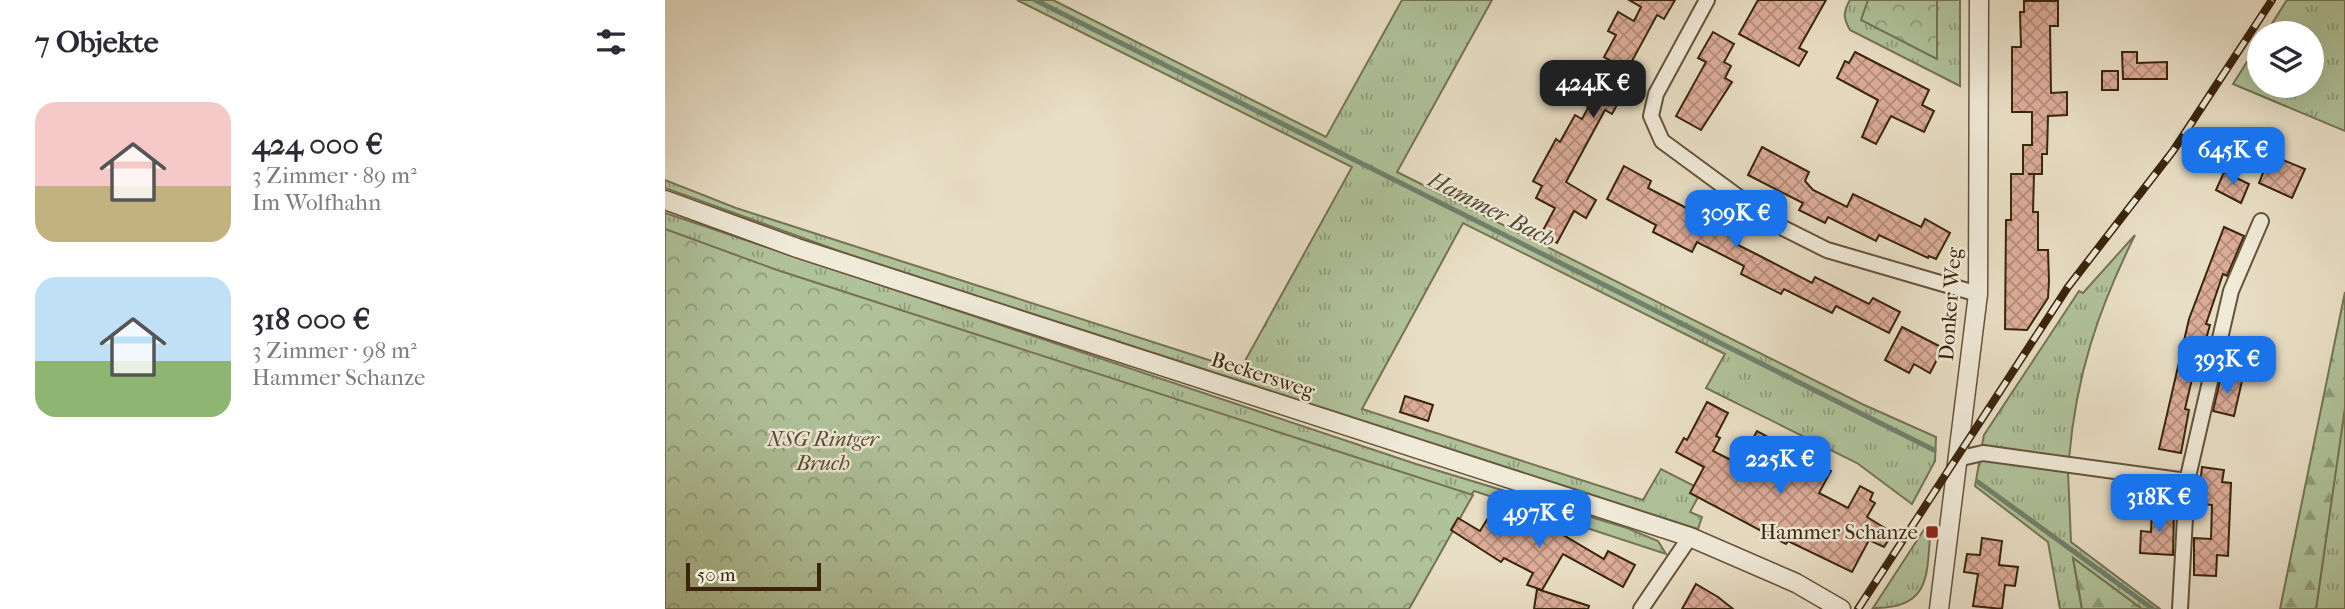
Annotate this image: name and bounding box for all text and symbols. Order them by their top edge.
map controls [2247,21,2324,98]
button: layers [2247,21,2324,98]
icon: filters [592,23,630,61]
text: 7 Objekte [35,25,159,60]
pin: 424K € [1536,60,1650,120]
text: 424K € [1556,69,1630,96]
text: 424 000 € [252,127,383,162]
pin: 645K € [2176,128,2290,187]
icon: home [91,130,175,214]
text: 645K € [2198,136,2268,163]
text: 3 Zimmer · 89 m² [252,162,417,189]
water label: Hammer Bach [1423,165,1560,253]
text: Im Wolfhahn [252,189,381,216]
pin: 309K € [1679,190,1793,250]
text: 309K € [1701,199,1771,226]
street label: Donker Weg [1934,246,1966,362]
text: 318 000 € [252,302,370,337]
icon: home [91,305,175,389]
pin: 393K € [2170,336,2284,396]
text: 3 Zimmer · 98 m² [252,337,417,364]
text: 393K € [2194,345,2260,372]
street label: Beckersweg [1208,347,1319,403]
text: Hammer Schanze [252,364,425,391]
park label: NSG Rintger Bruch [766,427,880,475]
pin: 225K € [1723,436,1837,496]
text: 225K € [1746,445,1814,472]
pin: 318K € [2102,475,2216,534]
text: 318K € [2127,483,2191,510]
pin: 497K € [1482,490,1596,550]
text: 497K € [1503,499,1575,526]
place label: Hammer Schanze [1760,520,1918,544]
marker: Hammer Schanze [1924,524,1940,540]
scale bar [686,560,821,592]
text: 50 m [697,564,736,586]

